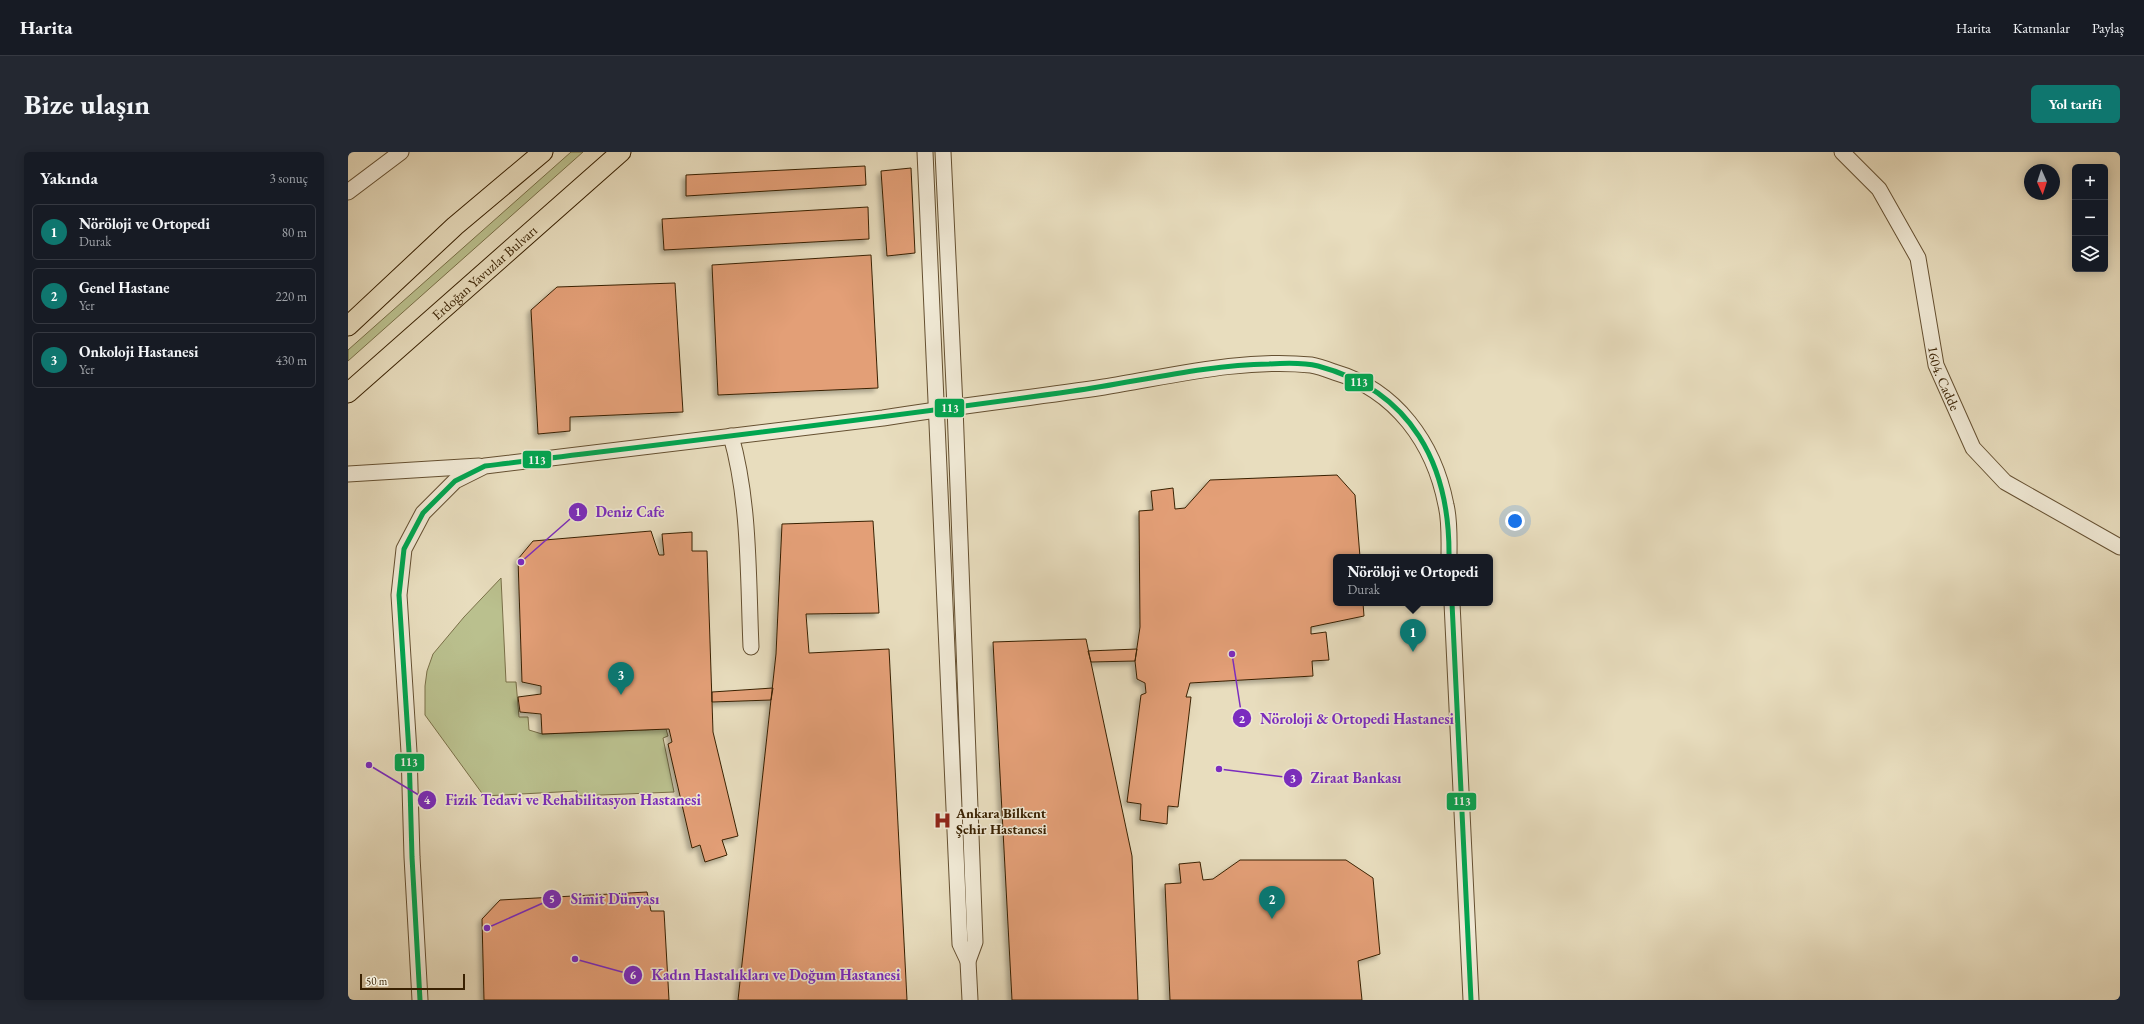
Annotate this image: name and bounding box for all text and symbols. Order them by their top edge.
text: Harita [20,15,72,40]
text: Harita [1956,19,1991,37]
text: Katmanlar [2013,19,2070,37]
text: Paylaş [2092,19,2124,37]
button: Yol tarifi [2031,85,2120,123]
text: Bize ulaşın [24,86,150,122]
north arrow [2024,164,2060,200]
map controls [2072,164,2108,272]
button: + [2072,164,2108,200]
text: Yakında [40,167,98,189]
text: 3 sonuç [270,170,308,187]
button: − [2072,200,2108,236]
text: Nöröloji ve Ortopedi [79,214,210,233]
street label: Erdoğan Yavuzlar Bulvarı [428,221,541,324]
text: 1 [51,224,57,241]
text: 80 m [282,224,307,241]
text: Durak [79,233,111,250]
button: layers [2072,236,2108,272]
text: Genel Hastane [79,278,170,297]
text: 2 [51,288,57,305]
text: 220 m [276,288,307,305]
text: Yer [79,297,95,314]
text: Onkoloji Hastanesi [79,342,198,361]
street label: 1604. Cadde [1924,345,1964,414]
text: 3 [51,352,57,369]
text: 430 m [276,352,307,369]
text: Yer [79,361,95,378]
line badge: 113 [1344,373,1374,392]
text: 113 [1350,375,1368,389]
line badge: 113 [934,398,965,418]
text: 113 [941,401,959,415]
line badge: 113 [522,450,552,469]
text: 113 [528,453,546,467]
callout: Deniz Cafe [568,498,673,525]
text: Deniz Cafe [595,502,665,521]
text: 1 [575,504,581,520]
your location [1505,511,1525,531]
popup [1333,554,1493,606]
text: Nöröloji ve Ortopedi [1348,562,1479,581]
text: Durak [1348,581,1380,598]
pin: 1 [1400,619,1426,652]
pin: 3 [608,662,634,695]
callout: Nöroloji & Ortopedi Hastanesi [1232,705,1462,732]
text: Nöroloji & Ortopedi Hastanesi [1260,709,1455,728]
text: 2 [1239,711,1246,727]
line badge: 113 [394,753,425,772]
text: 113 [400,755,418,769]
callout: Ziraat Bankası [1283,764,1410,791]
text: Ziraat Bankası [1311,768,1402,787]
text: 3 [1290,770,1296,786]
callout: Fizik Tedavi ve Rehabilitasyon Hastanesi [417,786,709,813]
text: Fizik Tedavi ve Rehabilitasyon Hastanesi [445,790,701,809]
text: 4 [424,792,431,808]
line badge: 113 [1446,792,1477,811]
text: 113 [1453,794,1471,808]
place label: Ankara Bilkent Şehir Hastanesi [955,804,1047,838]
hospital icon: Ankara Bilkent Şehir Hastanesi [933,811,953,831]
callout: Simit Dünyası [542,886,667,913]
pin: 2 [1259,886,1285,919]
text: Simit Dünyası [571,889,660,908]
text: 5 [549,891,555,907]
callout: Kadın Hastalıkları ve Doğum Hastanesi [623,961,908,988]
text: Kadın Hastalıkları ve Doğum Hastanesi [652,965,901,984]
text: 6 [630,967,637,983]
scale bar [360,972,465,991]
text: 50 m [366,974,387,988]

